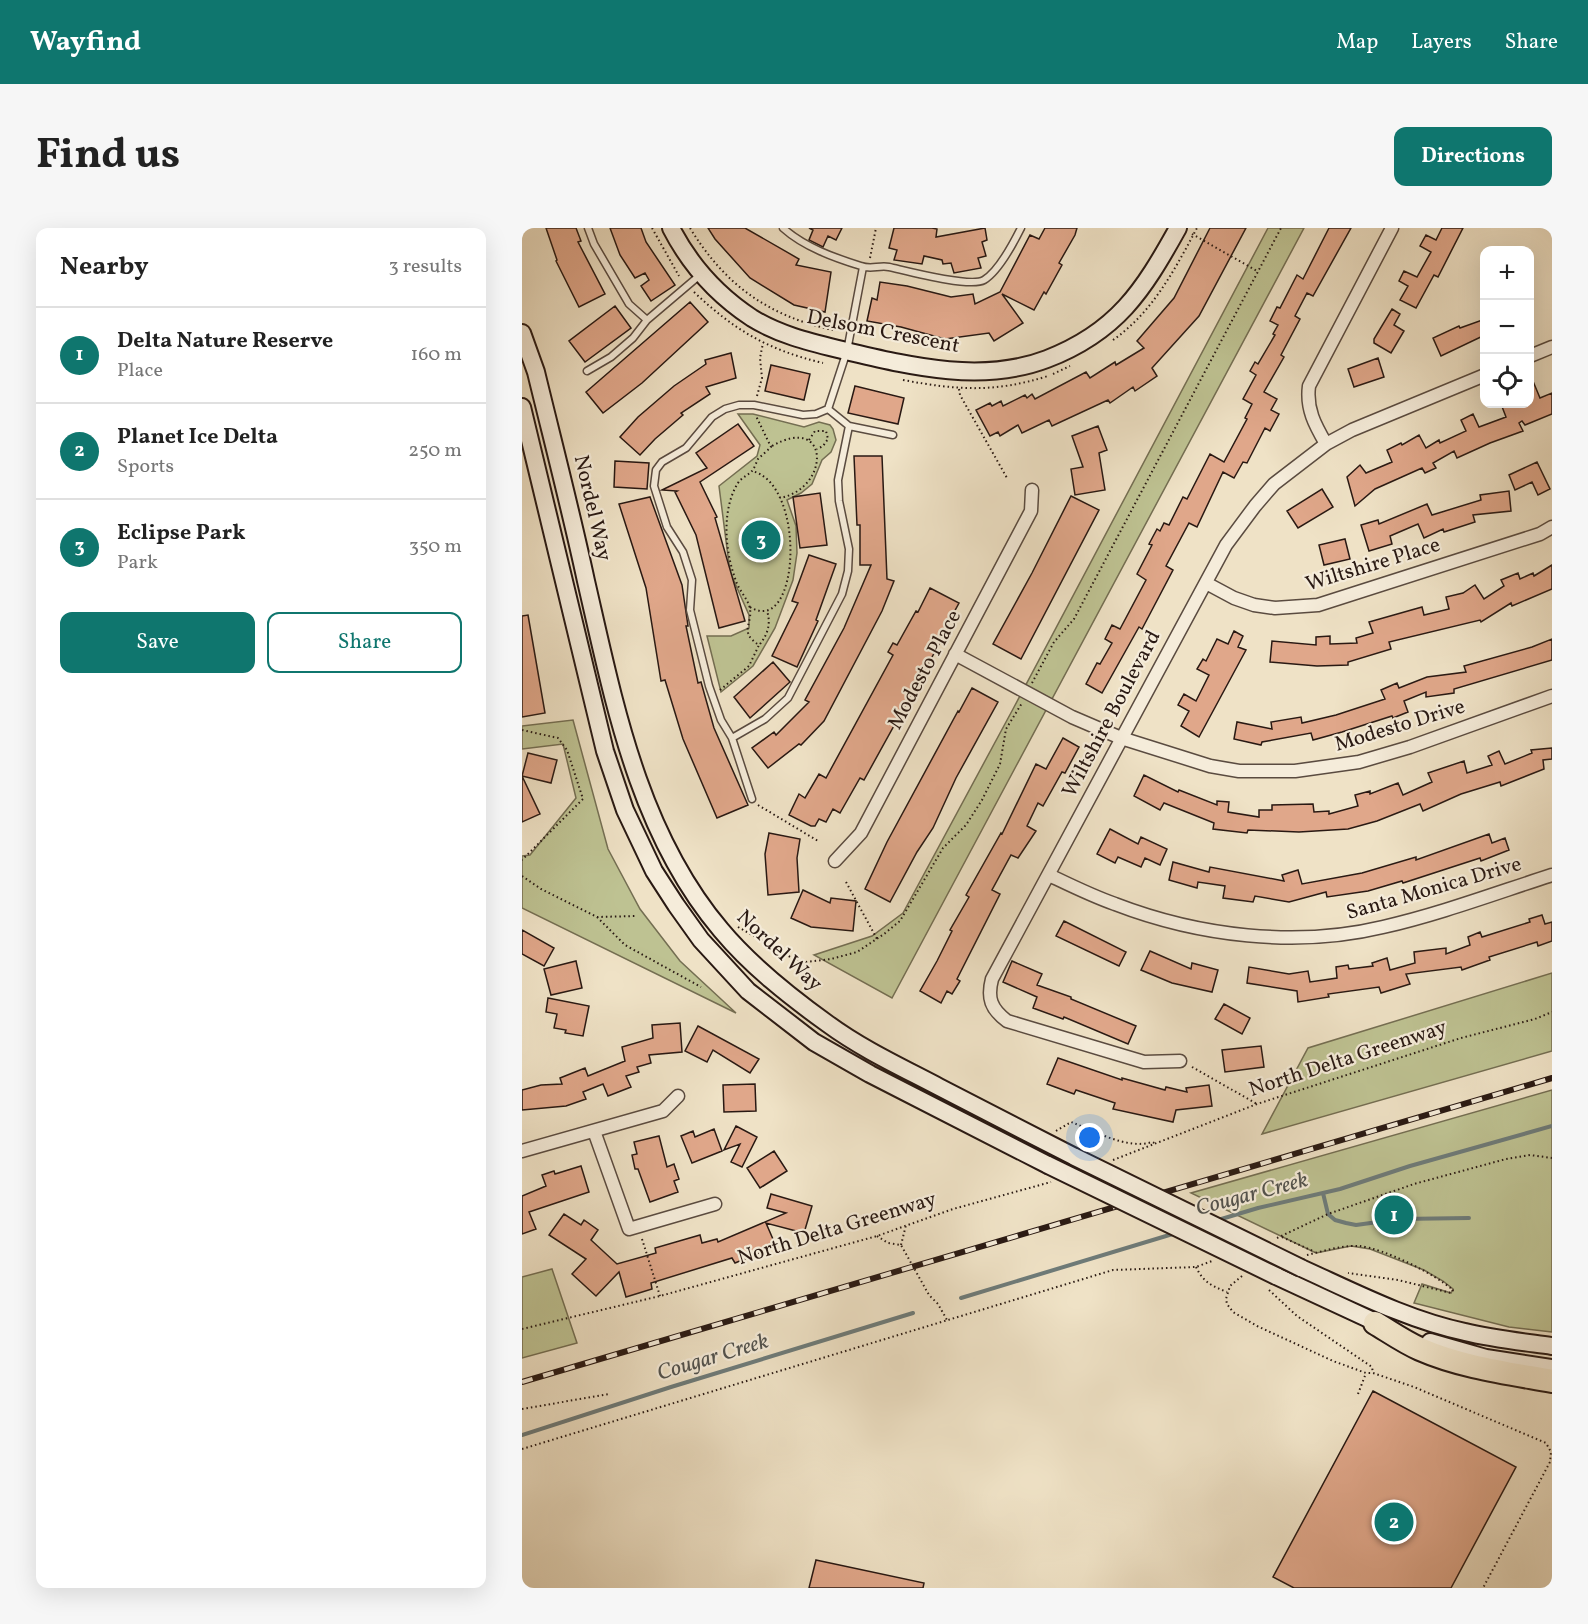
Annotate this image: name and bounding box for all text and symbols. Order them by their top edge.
text: Wayfind [30,23,141,62]
text: Map [1336,28,1378,57]
text: Layers [1411,28,1472,57]
text: Share [1505,28,1558,57]
text: Find us [36,127,180,186]
button: Directions [1394,127,1552,186]
map controls [1480,246,1534,408]
button: + [1480,246,1534,300]
text: Nearby [60,249,149,285]
text: 3 results [388,253,462,281]
button: − [1480,300,1534,354]
street label: Delsom Crescent [804,303,962,361]
text: Delta Nature Reserve [117,326,333,357]
text: 1 [75,341,84,369]
text: 160 m [410,341,462,369]
button: locate [1480,354,1534,408]
text: Place [117,357,163,385]
text: Planet Ice Delta [117,422,278,453]
text: 2 [74,437,85,465]
text: 250 m [408,437,462,465]
street label: Nordel Way [566,452,618,564]
text: Sports [117,453,174,481]
text: Eclipse Park [117,518,246,549]
pin: 3 [742,518,780,562]
street label: Wiltshire Place [1302,531,1444,599]
text: 3 [74,533,85,561]
text: 350 m [409,533,462,561]
text: Park [117,549,158,577]
street label: Modesto Place [881,605,969,735]
button: Save [60,612,255,673]
button: Share [267,612,462,673]
street label: Wiltshire Boulevard [1056,625,1168,803]
street label: Modesto Drive [1331,692,1469,760]
street label: Santa Monica Drive [1343,850,1525,928]
street label: Nordel Way [730,904,829,999]
street label: North Delta Greenway [1245,1013,1451,1105]
your location [1075,1123,1104,1152]
water label: Cougar Creek [1192,1165,1312,1225]
street label: North Delta Greenway [734,1185,941,1273]
pin: 1 [1374,1192,1414,1238]
water label: Cougar Creek [653,1326,773,1390]
pin: 2 [1374,1500,1414,1544]

